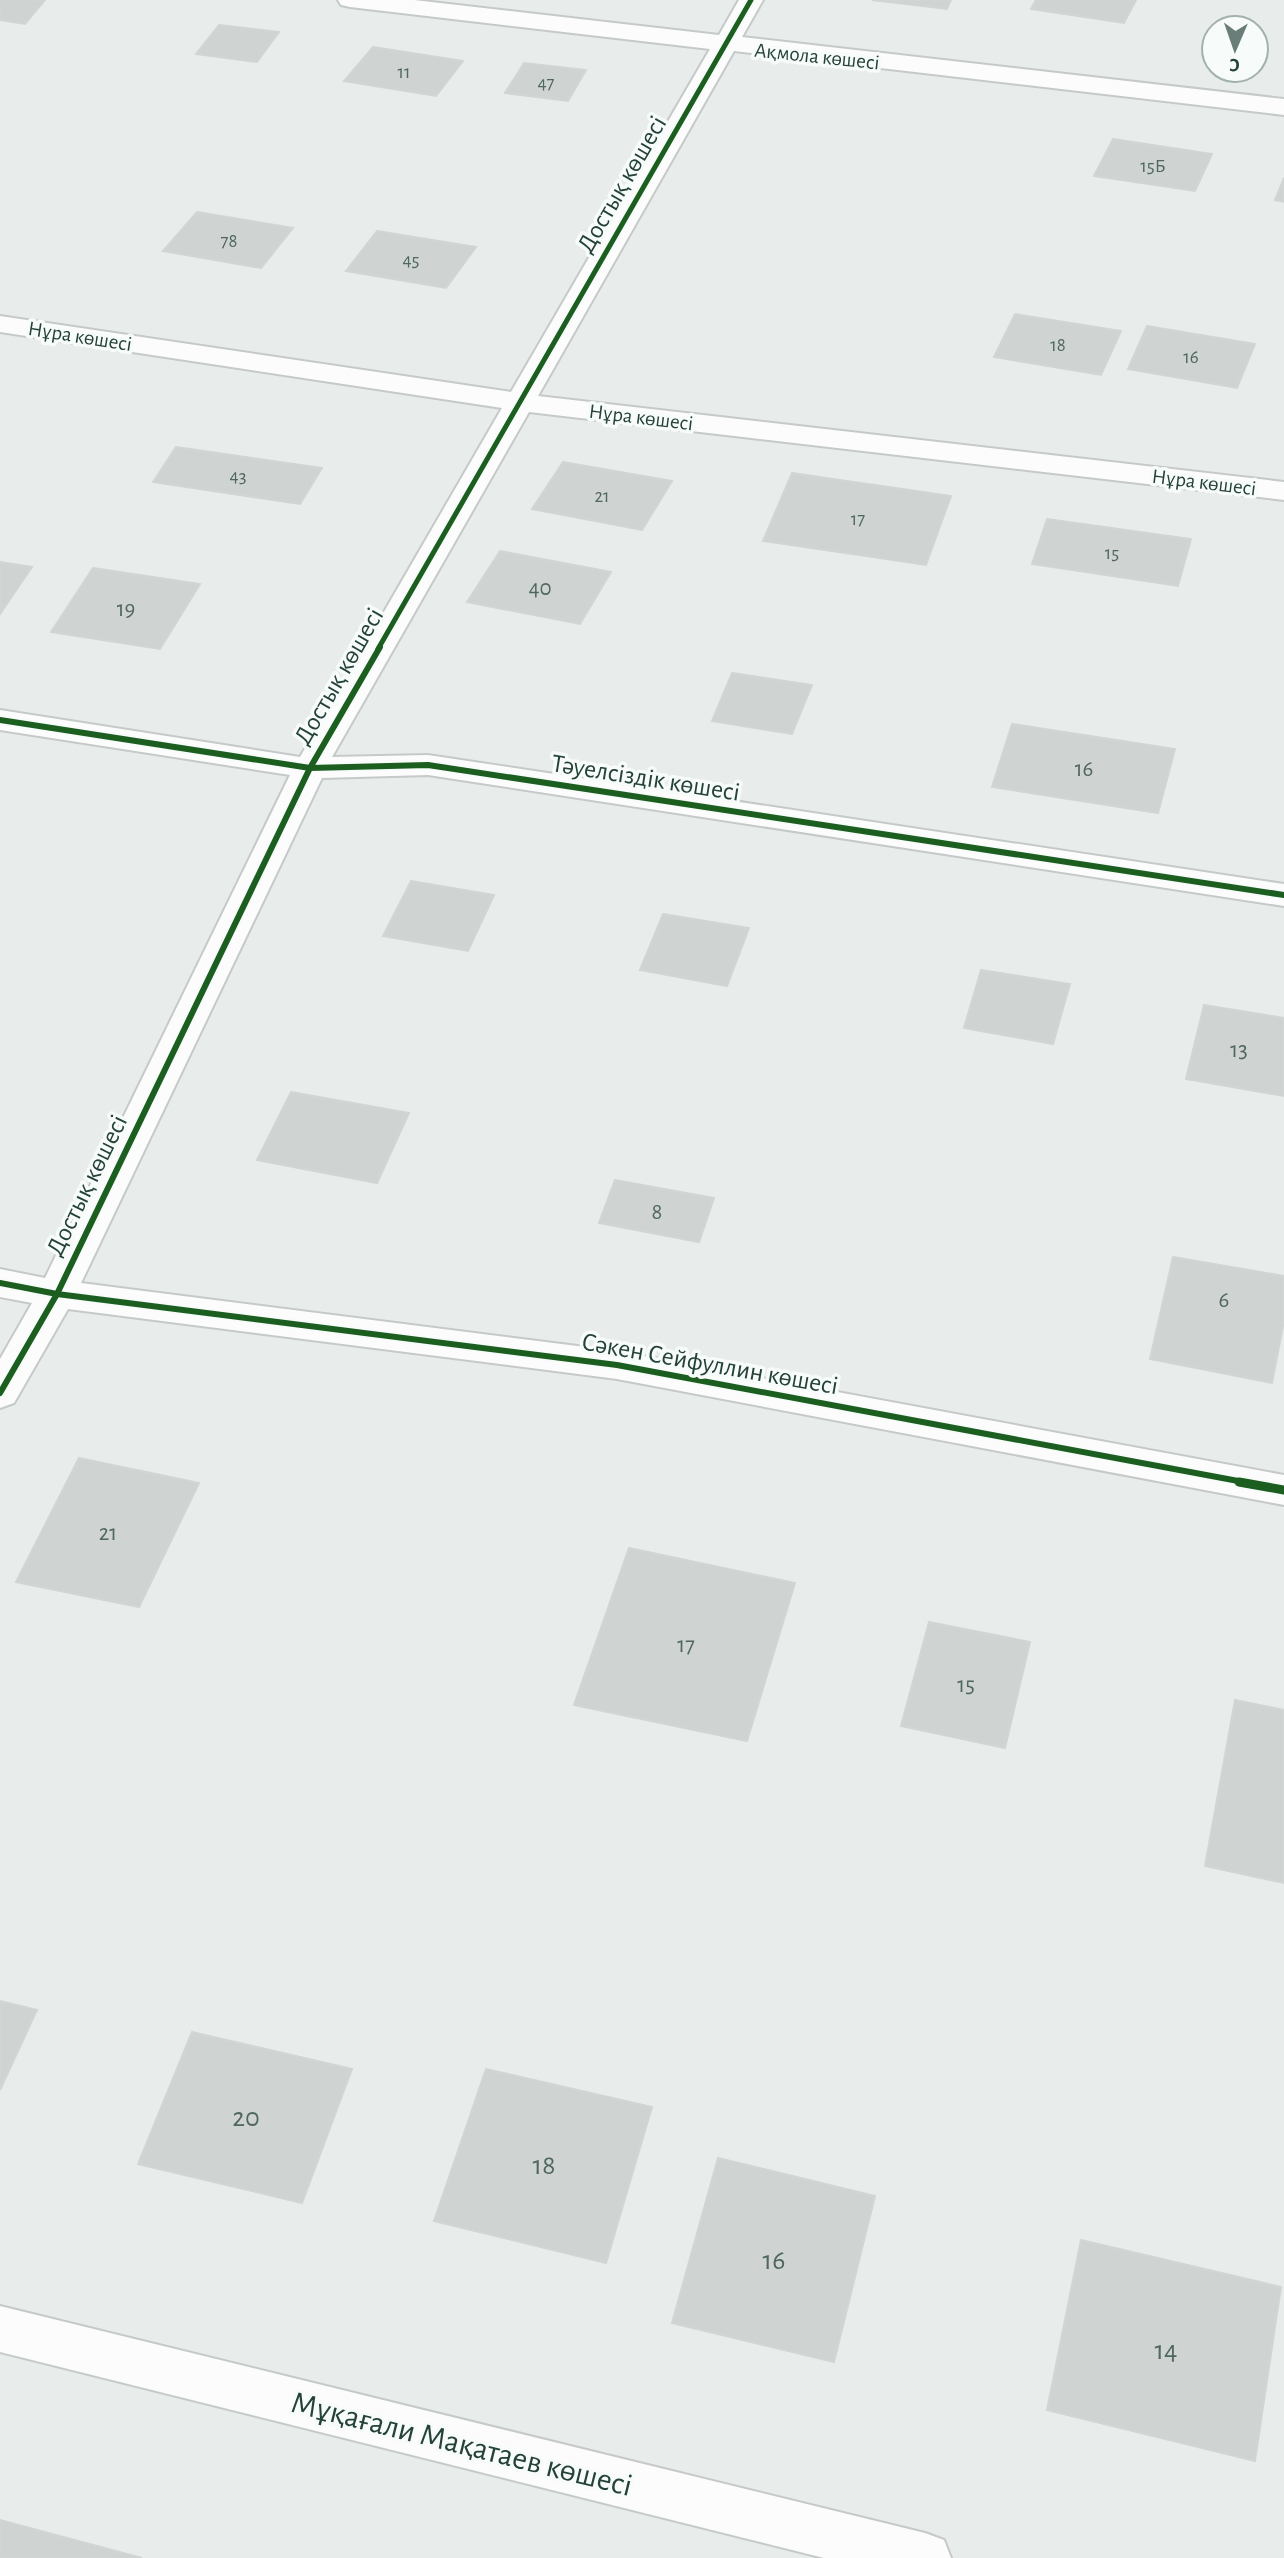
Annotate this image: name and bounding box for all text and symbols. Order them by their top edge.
north arrow [1200,14,1270,84]
street label: Ақмола көшесі [753,39,881,74]
text: С [1229,55,1240,74]
house number: 11 [397,63,411,82]
house number: 47 [537,74,555,93]
street label: Достық көшесі [572,112,671,257]
house number: 15Б [1140,157,1166,176]
house number: 78 [221,232,237,251]
house number: 45 [402,251,420,270]
street label: Нұра көшесі [26,318,133,355]
house number: 18 [1050,336,1066,355]
house number: 16 [1183,348,1199,367]
street label: Нұра көшесі [588,401,694,434]
street label: Нұра көшесі [1151,466,1257,499]
house number: 43 [230,467,246,486]
house number: 21 [594,487,610,506]
house number: 17 [851,510,865,529]
house number: 15 [1105,544,1119,563]
house number: 40 [528,577,552,600]
house number: 19 [117,598,135,621]
street label: Достық көшесі [289,604,388,749]
street label: Тәуелсіздік көшесі [550,750,742,806]
house number: 16 [1075,758,1093,781]
house number: 13 [1230,1039,1248,1062]
street label: Достық көшесі [42,1111,132,1260]
house number: 8 [652,1201,662,1224]
house number: 6 [1219,1289,1229,1312]
street label: Сәкен Сейфуллин көшесі [580,1329,840,1399]
house number: 21 [99,1522,117,1545]
house number: 17 [677,1634,695,1657]
house number: 15 [957,1674,975,1697]
house number: 20 [232,2104,260,2132]
house number: 18 [533,2152,555,2180]
house number: 16 [763,2247,785,2275]
house number: 14 [1154,2337,1178,2365]
street label: Мұқағали Мақатаев көшесі [288,2386,636,2502]

